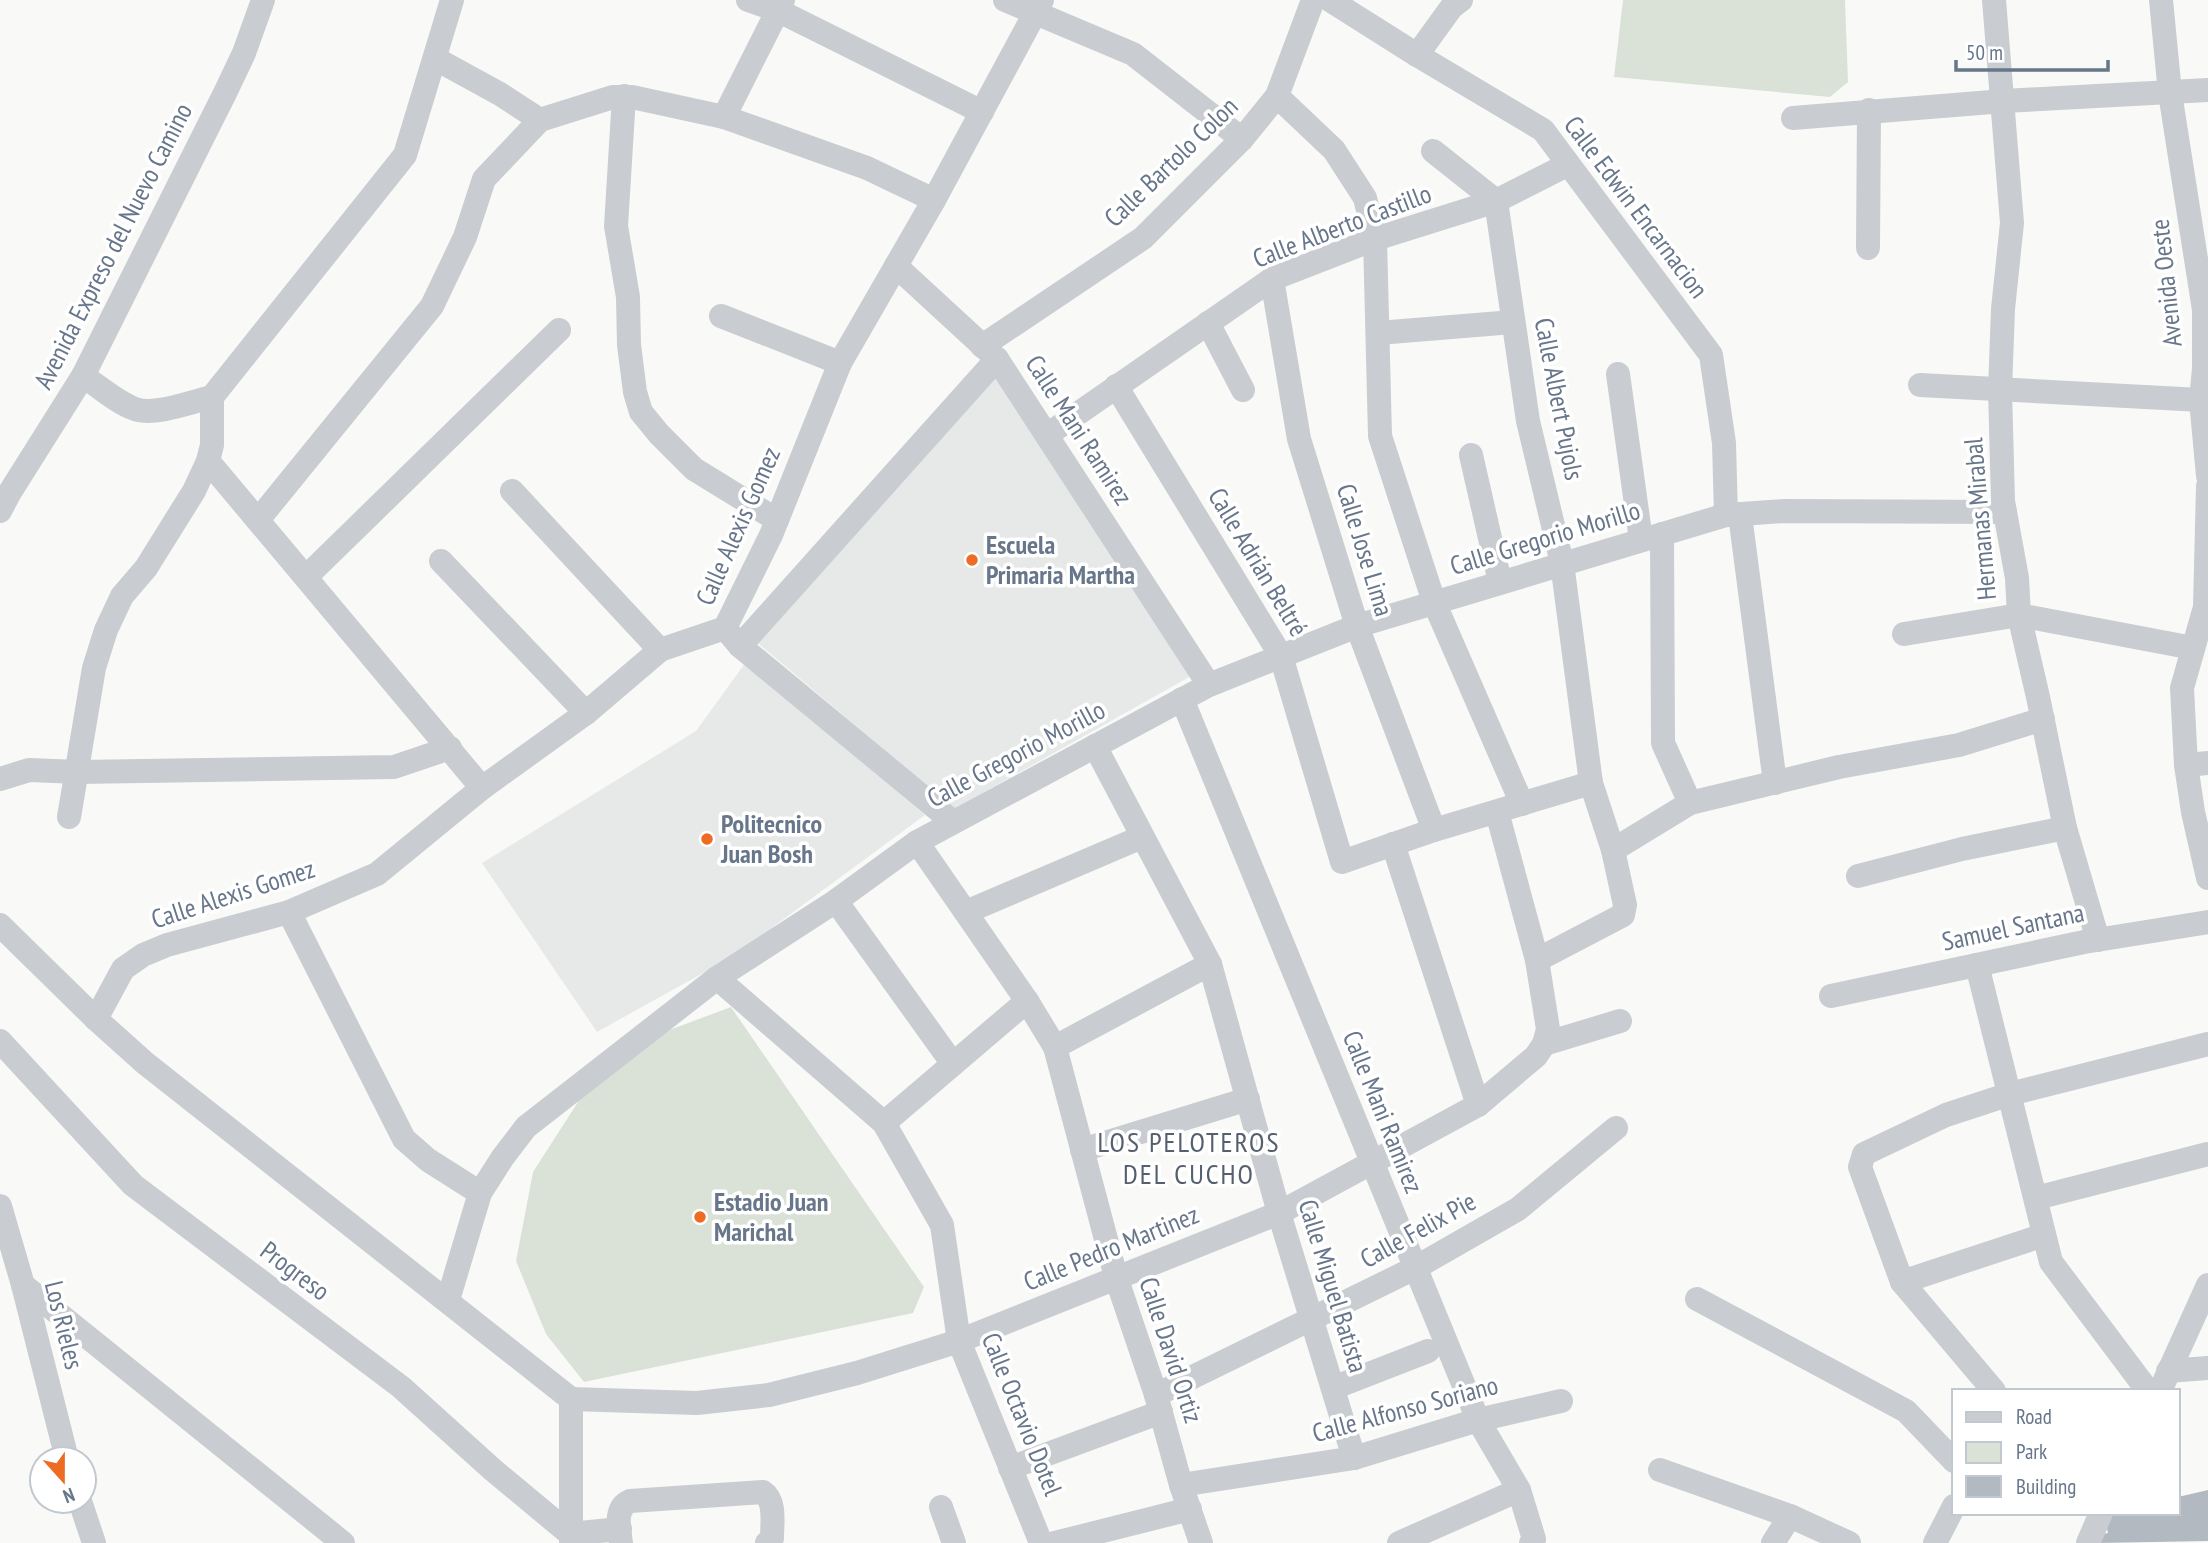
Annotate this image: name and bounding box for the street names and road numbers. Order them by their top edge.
street label: Calle Bartolo Colon [1097,90,1244,234]
street label: Avenida Expreso del Nuevo Camino [26,97,199,394]
street label: Calle Edwin Encarnacion [1557,109,1716,304]
street label: Calle Alberto Castillo [1248,176,1436,275]
street label: Avenida Oeste [2142,218,2189,348]
street label: Calle Albert Pujols [1528,315,1591,483]
street label: Calle Mani Ramirez [1019,348,1140,511]
street label: Hermanas Mirabal [1956,437,2003,602]
street label: Calle Alexis Gomez [688,442,787,610]
street label: Calle Jose Lima [1330,480,1401,620]
street label: Calle Adrián Beltré [1201,482,1316,642]
street label: Calle Gregorio Morillo [1446,493,1644,582]
street label: Calle Gregorio Morillo [921,693,1110,814]
street label: Calle Alexis Gomez [147,852,319,935]
street label: Samuel Santana [1939,895,2087,958]
street label: Calle Mani Ramirez [1336,1026,1431,1198]
street label: Calle Felix Pie [1354,1184,1481,1275]
street label: Calle Miguel Batista [1292,1195,1375,1376]
street label: Calle Pedro Martinez [1018,1197,1203,1298]
street label: Progreso [254,1234,337,1307]
street label: Calle David Ortiz [1132,1273,1211,1427]
street label: Los Rieles [38,1277,91,1372]
street label: Calle Octavio Dotel [975,1328,1070,1500]
street label: Calle Alfonso Soriano [1308,1368,1501,1449]

